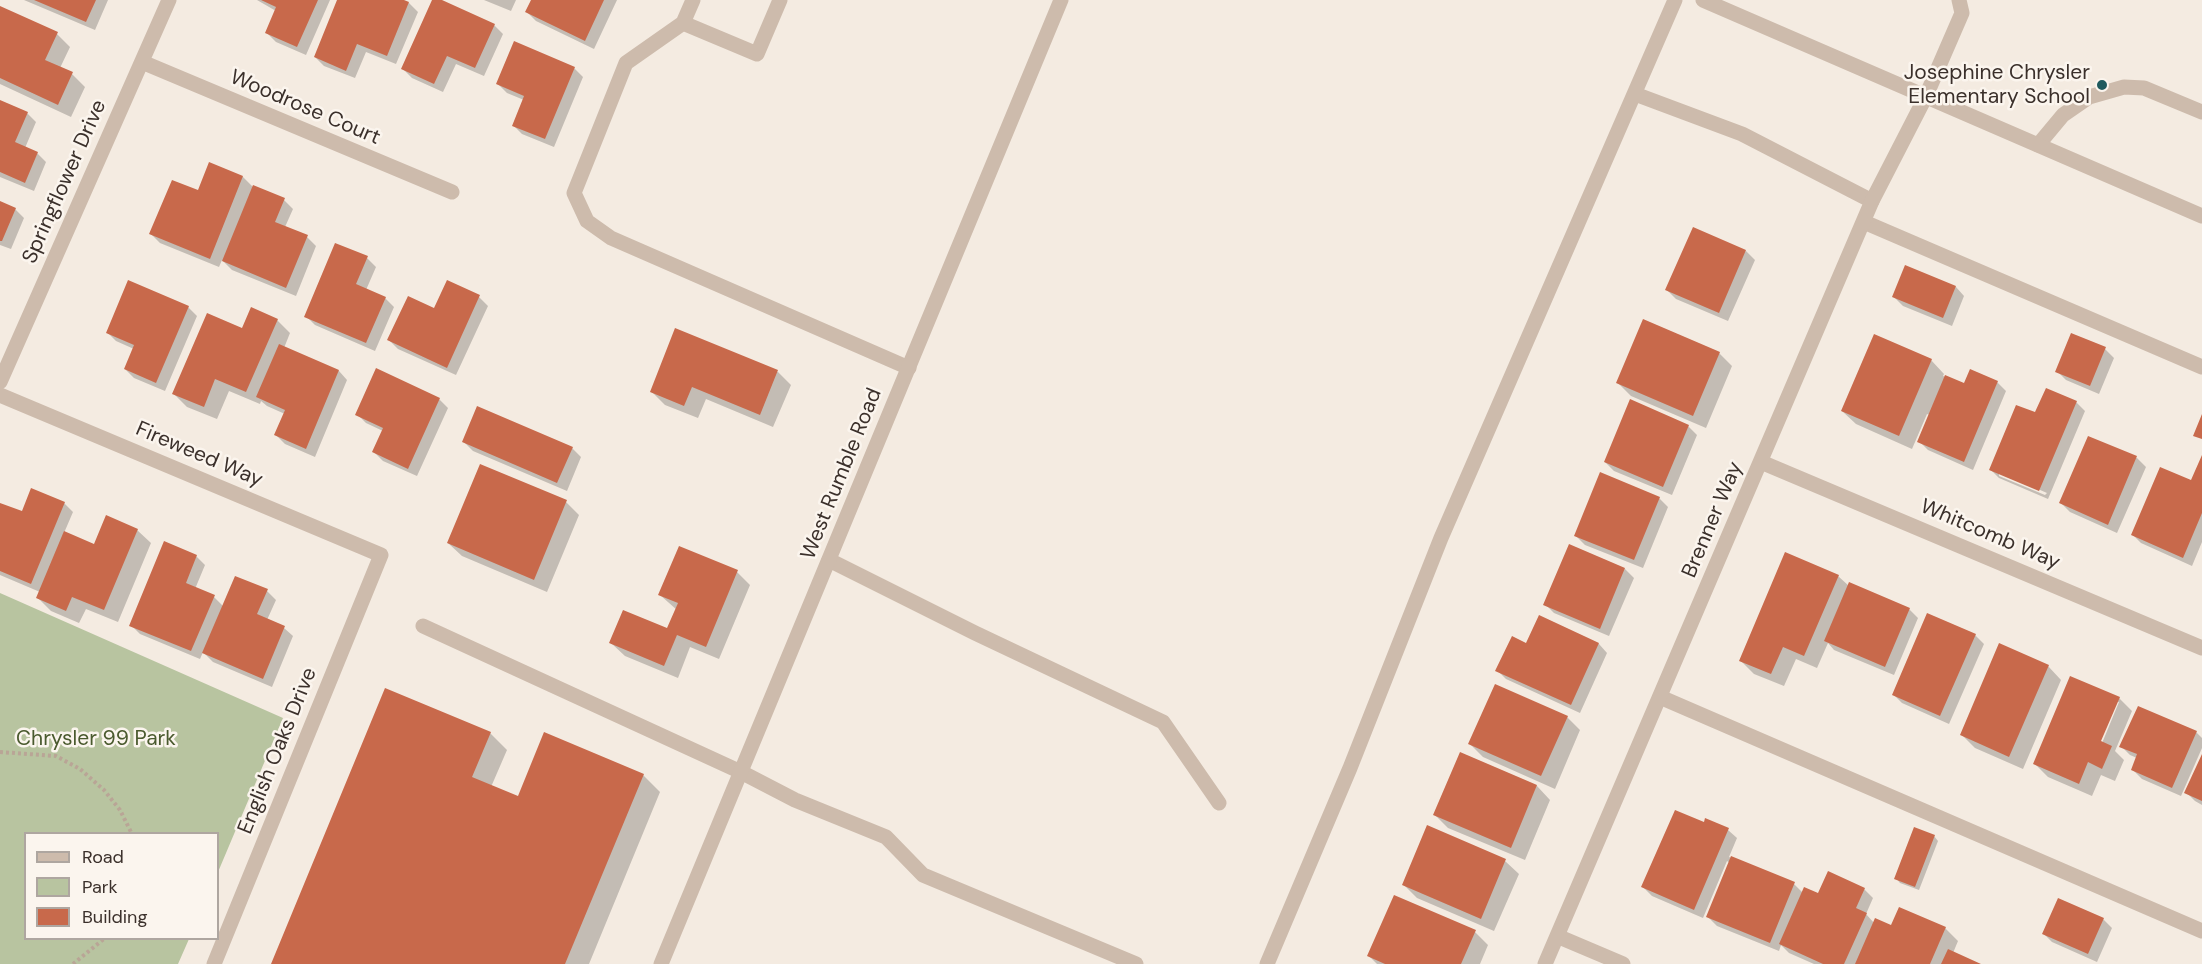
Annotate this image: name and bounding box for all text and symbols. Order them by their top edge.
place label: Josephine Chrysler Elementary School [1904,60,2090,110]
street label: Woodrose Court [226,65,384,151]
marker: Josephine Chrysler Elementary School [2095,78,2109,92]
street label: Springflower Drive [18,96,112,268]
street label: West Rumble Road [796,385,888,563]
street label: Fireweed Way [132,417,266,493]
street label: Brenner Way [1677,458,1749,582]
street label: Whitcomb Way [1916,494,2064,576]
street label: English Oaks Drive [233,664,323,838]
park label: Chrysler 99 Park [16,726,176,752]
legend [24,832,219,940]
text: Road [82,845,124,869]
text: Park [82,875,118,899]
text: Building [82,905,147,929]

